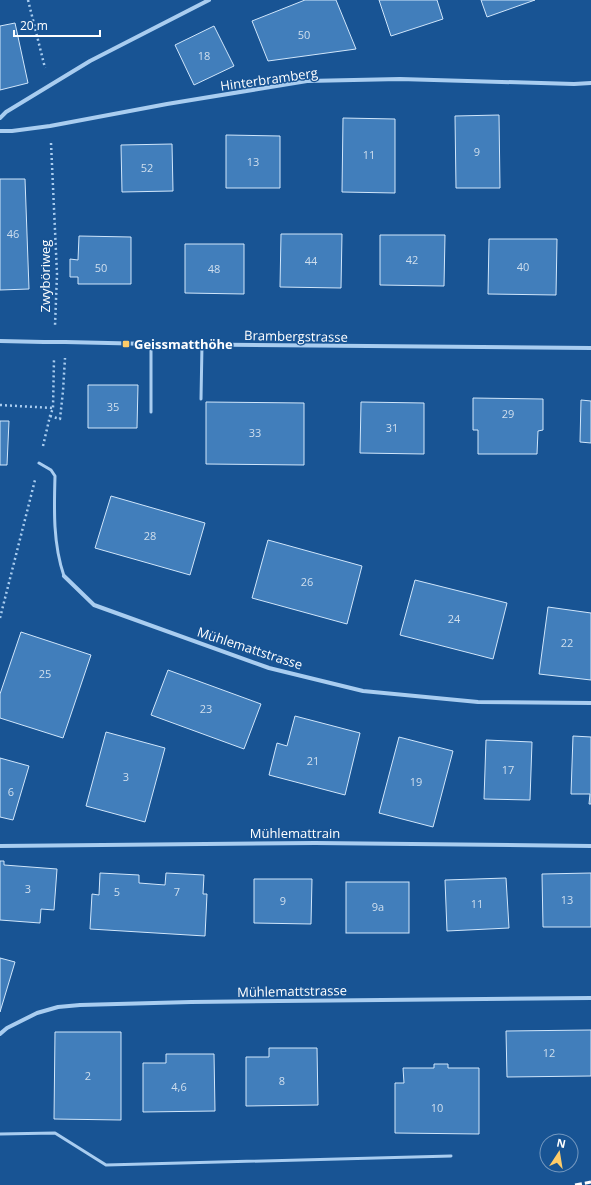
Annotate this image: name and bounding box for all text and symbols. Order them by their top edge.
scale bar [14,12,100,38]
text: 20 m [20,17,48,34]
house number: 50 [298,27,310,42]
house number: 18 [198,48,210,63]
street label: Hinterbramberg [219,63,319,95]
house number: 9 [474,144,480,159]
house number: 11 [363,147,375,162]
house number: 13 [247,154,259,169]
house number: 52 [141,160,153,175]
house number: 46 [7,226,19,241]
street label: Zwyböriweg [36,240,54,312]
house number: 42 [406,252,418,267]
house number: 44 [305,253,318,268]
house number: 40 [517,259,529,274]
house number: 50 [95,260,107,275]
house number: 48 [208,261,220,276]
street label: Brambergstrasse [244,326,348,346]
place label: Geissmatthöhe [134,335,233,353]
marker: Geissmatthöhe [121,339,131,349]
house number: 35 [107,399,119,414]
house number: 29 [502,406,514,421]
house number: 31 [386,420,398,435]
house number: 33 [249,425,261,440]
house number: 28 [144,528,156,543]
house number: 26 [301,574,313,589]
house number: 24 [448,611,461,626]
street label: Mühlemattstrasse [195,622,305,674]
house number: 22 [561,635,573,650]
house number: 25 [39,666,51,681]
house number: 23 [200,701,212,716]
house number: 21 [307,753,319,768]
house number: 17 [502,762,514,777]
house number: 3 [123,769,129,784]
house number: 19 [410,774,422,789]
house number: 6 [8,784,14,799]
street label: Mühlemattrain [250,824,340,842]
house number: 3 [25,881,31,896]
house number: 5 [114,884,120,899]
house number: 7 [174,884,180,899]
house number: 13 [561,892,573,907]
house number: 9 [280,893,286,908]
house number: 11 [471,896,483,911]
house number: 9a [372,899,384,914]
street label: Mühlemattstrasse [237,981,347,1001]
house number: 12 [543,1045,555,1060]
house number: 2 [85,1068,91,1083]
house number: 8 [279,1073,285,1088]
house number: 4,6 [171,1079,187,1094]
house number: 10 [431,1100,443,1115]
north arrow [539,1133,579,1173]
text: N [555,1134,567,1151]

